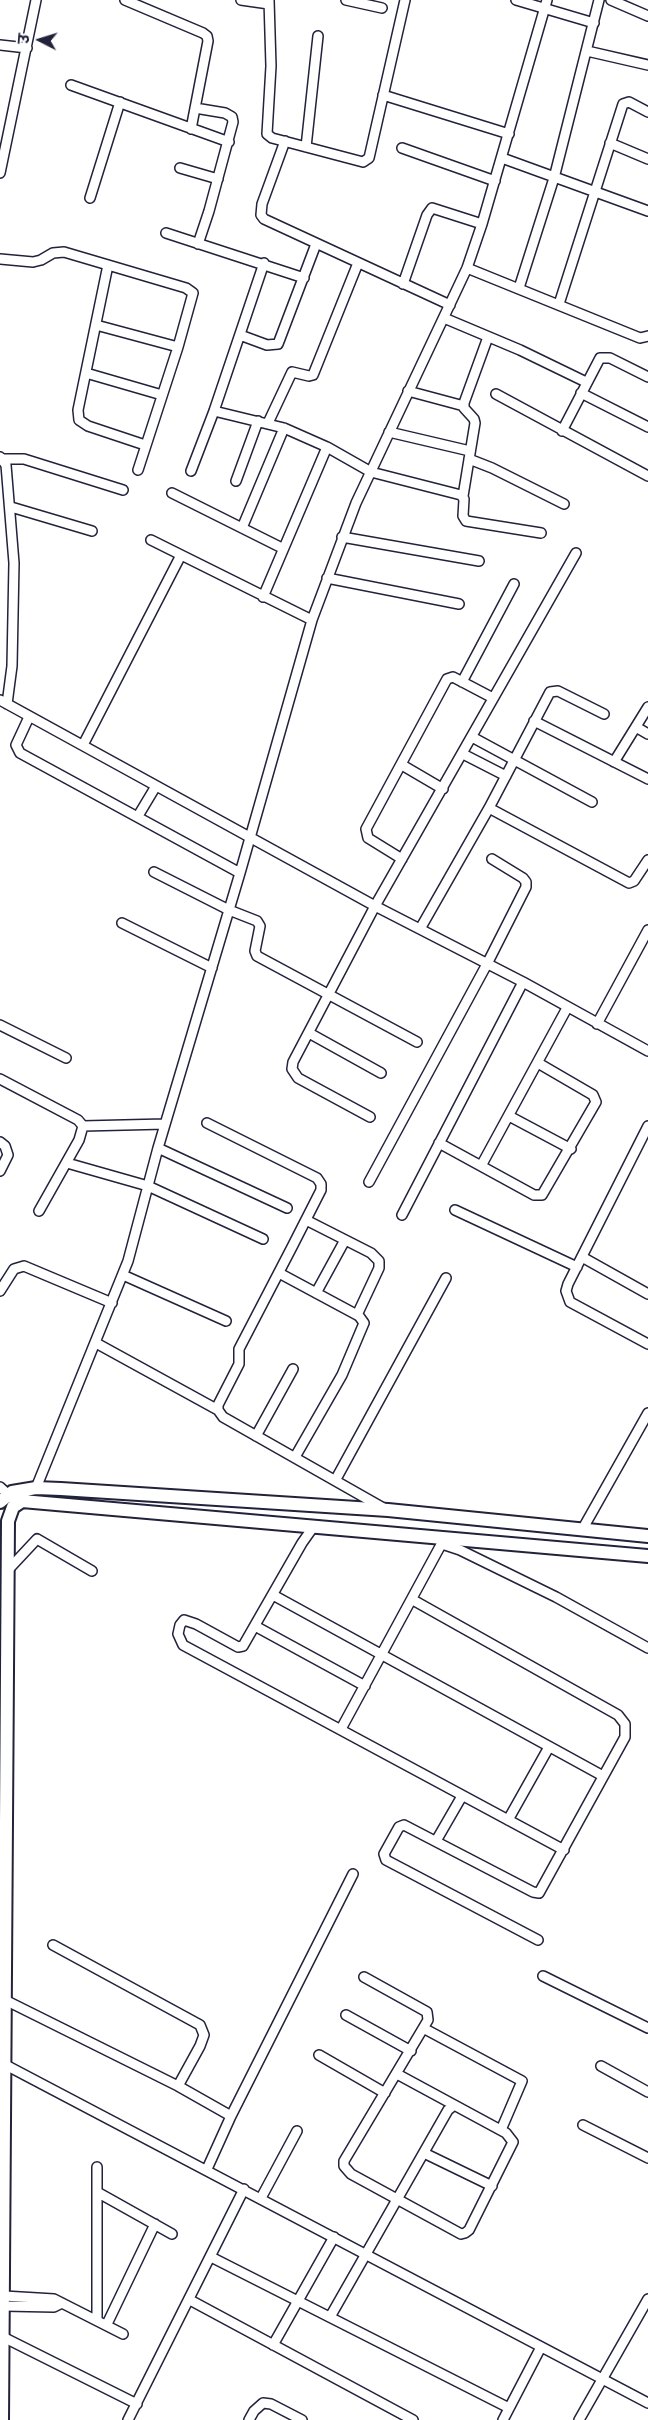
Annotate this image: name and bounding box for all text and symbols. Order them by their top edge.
north arrow [15,15,65,65]
text: उ [16,33,33,44]

